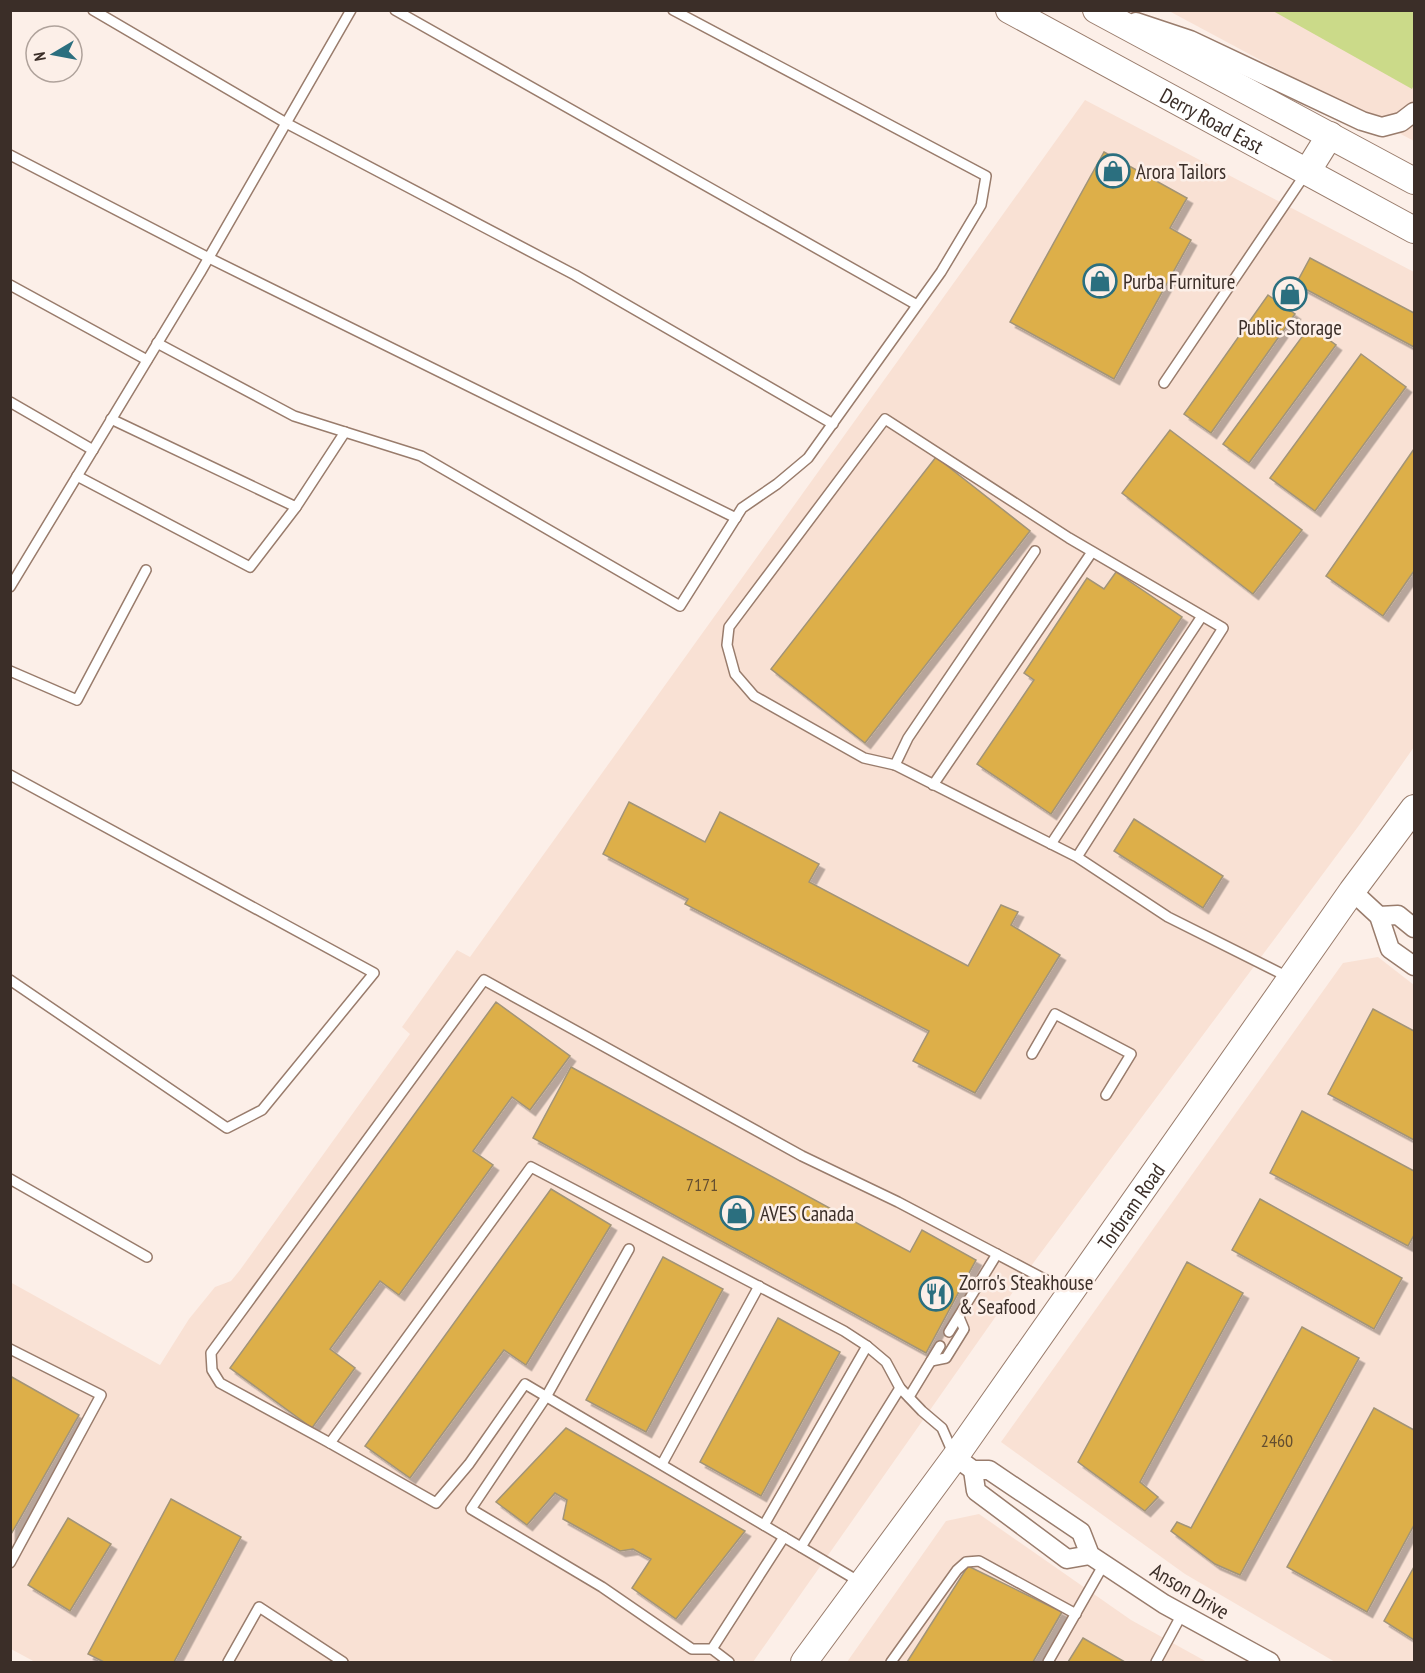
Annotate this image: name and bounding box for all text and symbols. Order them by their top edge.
north arrow [24,24,84,84]
text: N [29,51,50,63]
street label: Derry Road East [1156,81,1269,159]
shop icon: Arora Tailors [1095,153,1131,189]
place label: Arora Tailors [1136,158,1226,185]
shop icon: Purba Furniture [1082,263,1118,299]
place label: Purba Furniture [1123,268,1235,295]
shop icon: Public Storage [1272,276,1308,312]
place label: Public Storage [1238,314,1342,341]
street label: Torbram Road [1091,1158,1171,1255]
house number: 7171 [686,1173,718,1196]
shop icon: AVES Canada [719,1195,755,1231]
place label: AVES Canada [760,1200,854,1227]
place label: Zorro's Steakhouse & Seafood [959,1269,1093,1320]
restaurant icon: Zorro's Steakhouse & Seafood [918,1276,954,1312]
house number: 2460 [1261,1429,1293,1452]
street label: Anson Drive [1146,1557,1234,1625]

